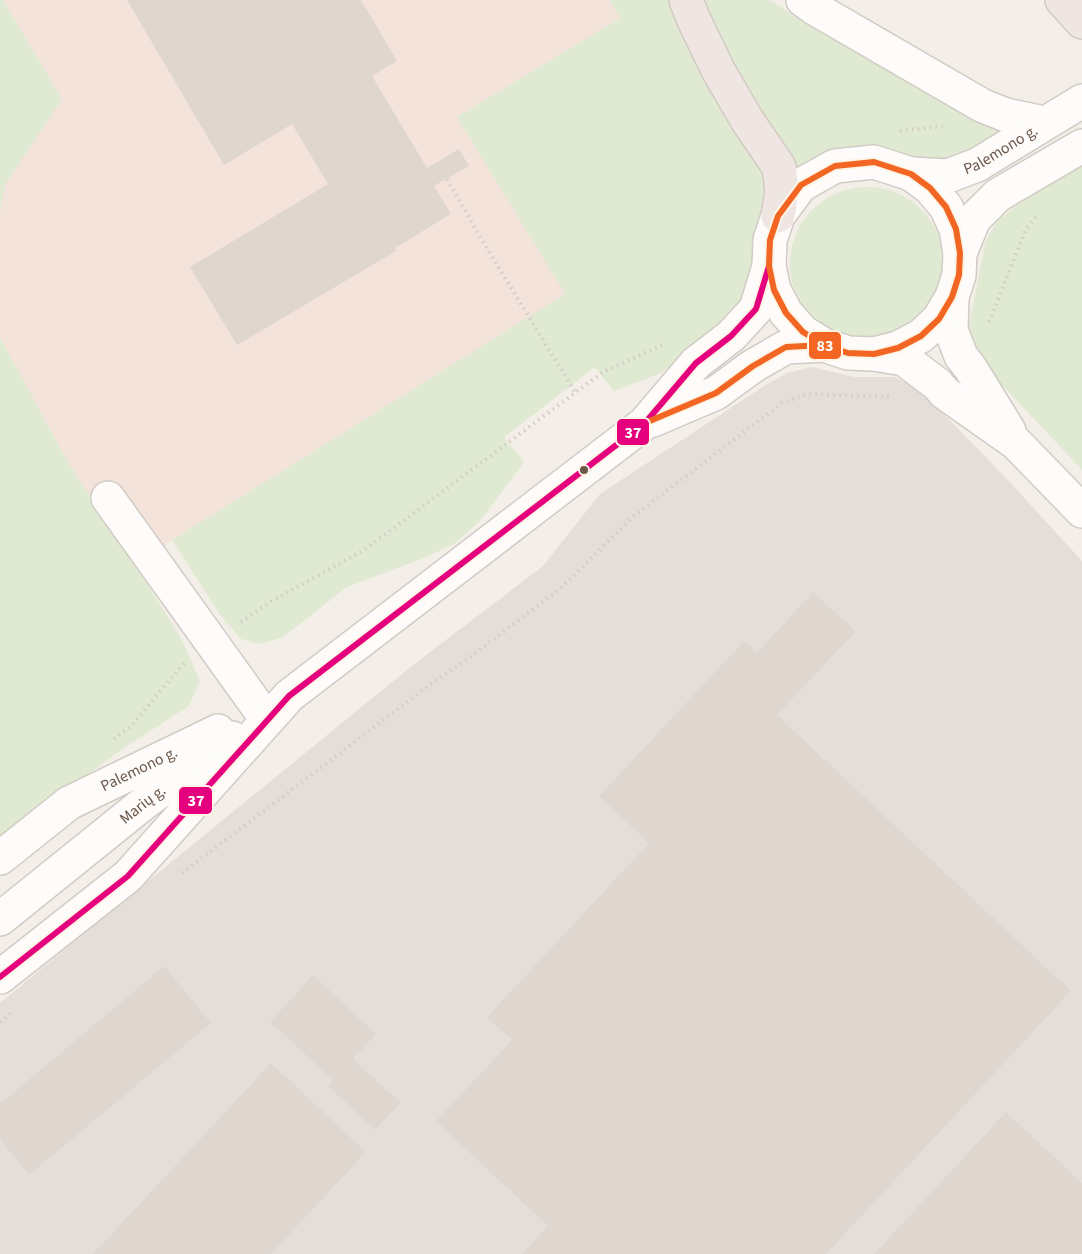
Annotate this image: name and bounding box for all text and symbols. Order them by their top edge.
street label: Palemono g. [960,119,1042,180]
line badge: 83 [808,331,842,360]
text: 83 [817,335,833,357]
line badge: 37 [616,418,650,446]
text: 37 [625,422,641,444]
unlabelled marker [578,464,590,476]
street label: Palemono g. [97,741,181,797]
street label: Marių g. [115,779,170,829]
line badge: 37 [178,786,213,815]
text: 37 [188,790,204,812]

